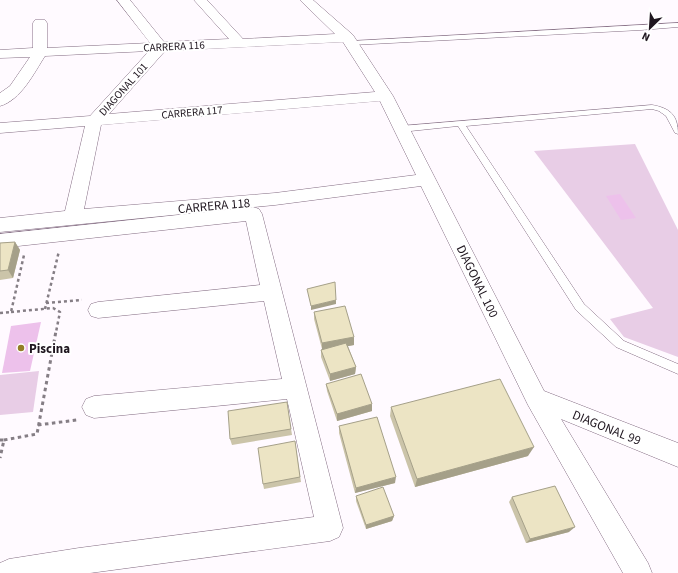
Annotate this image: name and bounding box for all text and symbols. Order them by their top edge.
north arrow [630,8,670,48]
text: N [639,28,652,45]
street label: CARRERA 116 [143,37,206,56]
street label: DIAGONAL 101 [95,60,151,119]
street label: CARRERA 117 [161,102,223,123]
street label: CARRERA 118 [177,194,251,218]
street label: DIAGONAL 100 [452,242,502,321]
place label: Piscina [29,340,70,358]
marker: Piscina [16,343,26,353]
street label: DIAGONAL 99 [570,406,644,450]

